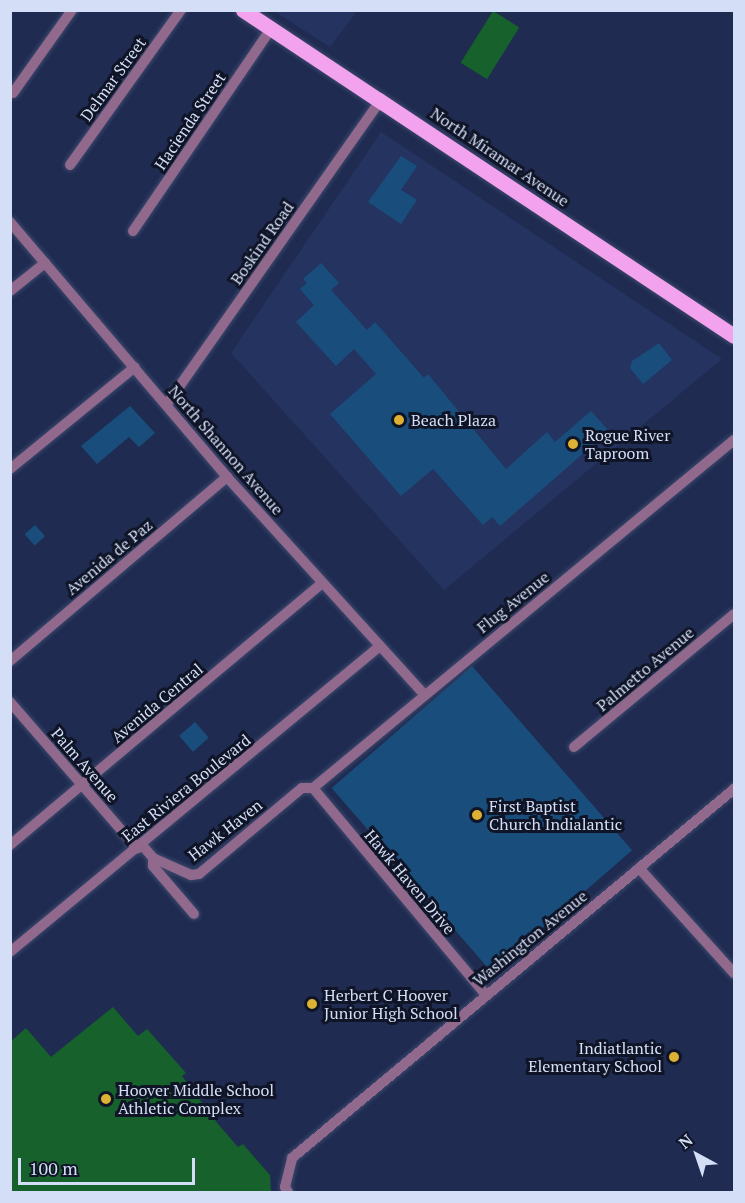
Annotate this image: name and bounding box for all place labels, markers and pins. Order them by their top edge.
place label: Beach Plaza [411,410,496,430]
marker: Beach Plaza [392,413,406,427]
place label: Rogue River Taproom [585,425,670,463]
marker: Rogue River Taproom [566,437,580,451]
place label: First Baptist Church Indialantic [489,796,622,834]
marker: First Baptist Church Indialantic [470,808,484,822]
place label: Herbert C Hoover Junior High School [324,985,458,1023]
marker: Herbert C Hoover Junior High School [305,997,319,1011]
place label: Indiatlantic Elementary School [528,1038,662,1076]
marker: Indiatlantic Elementary School [667,1050,681,1064]
place label: Hoover Middle School Athletic Complex [118,1080,274,1118]
marker: Hoover Middle School Athletic Complex [99,1092,113,1106]

